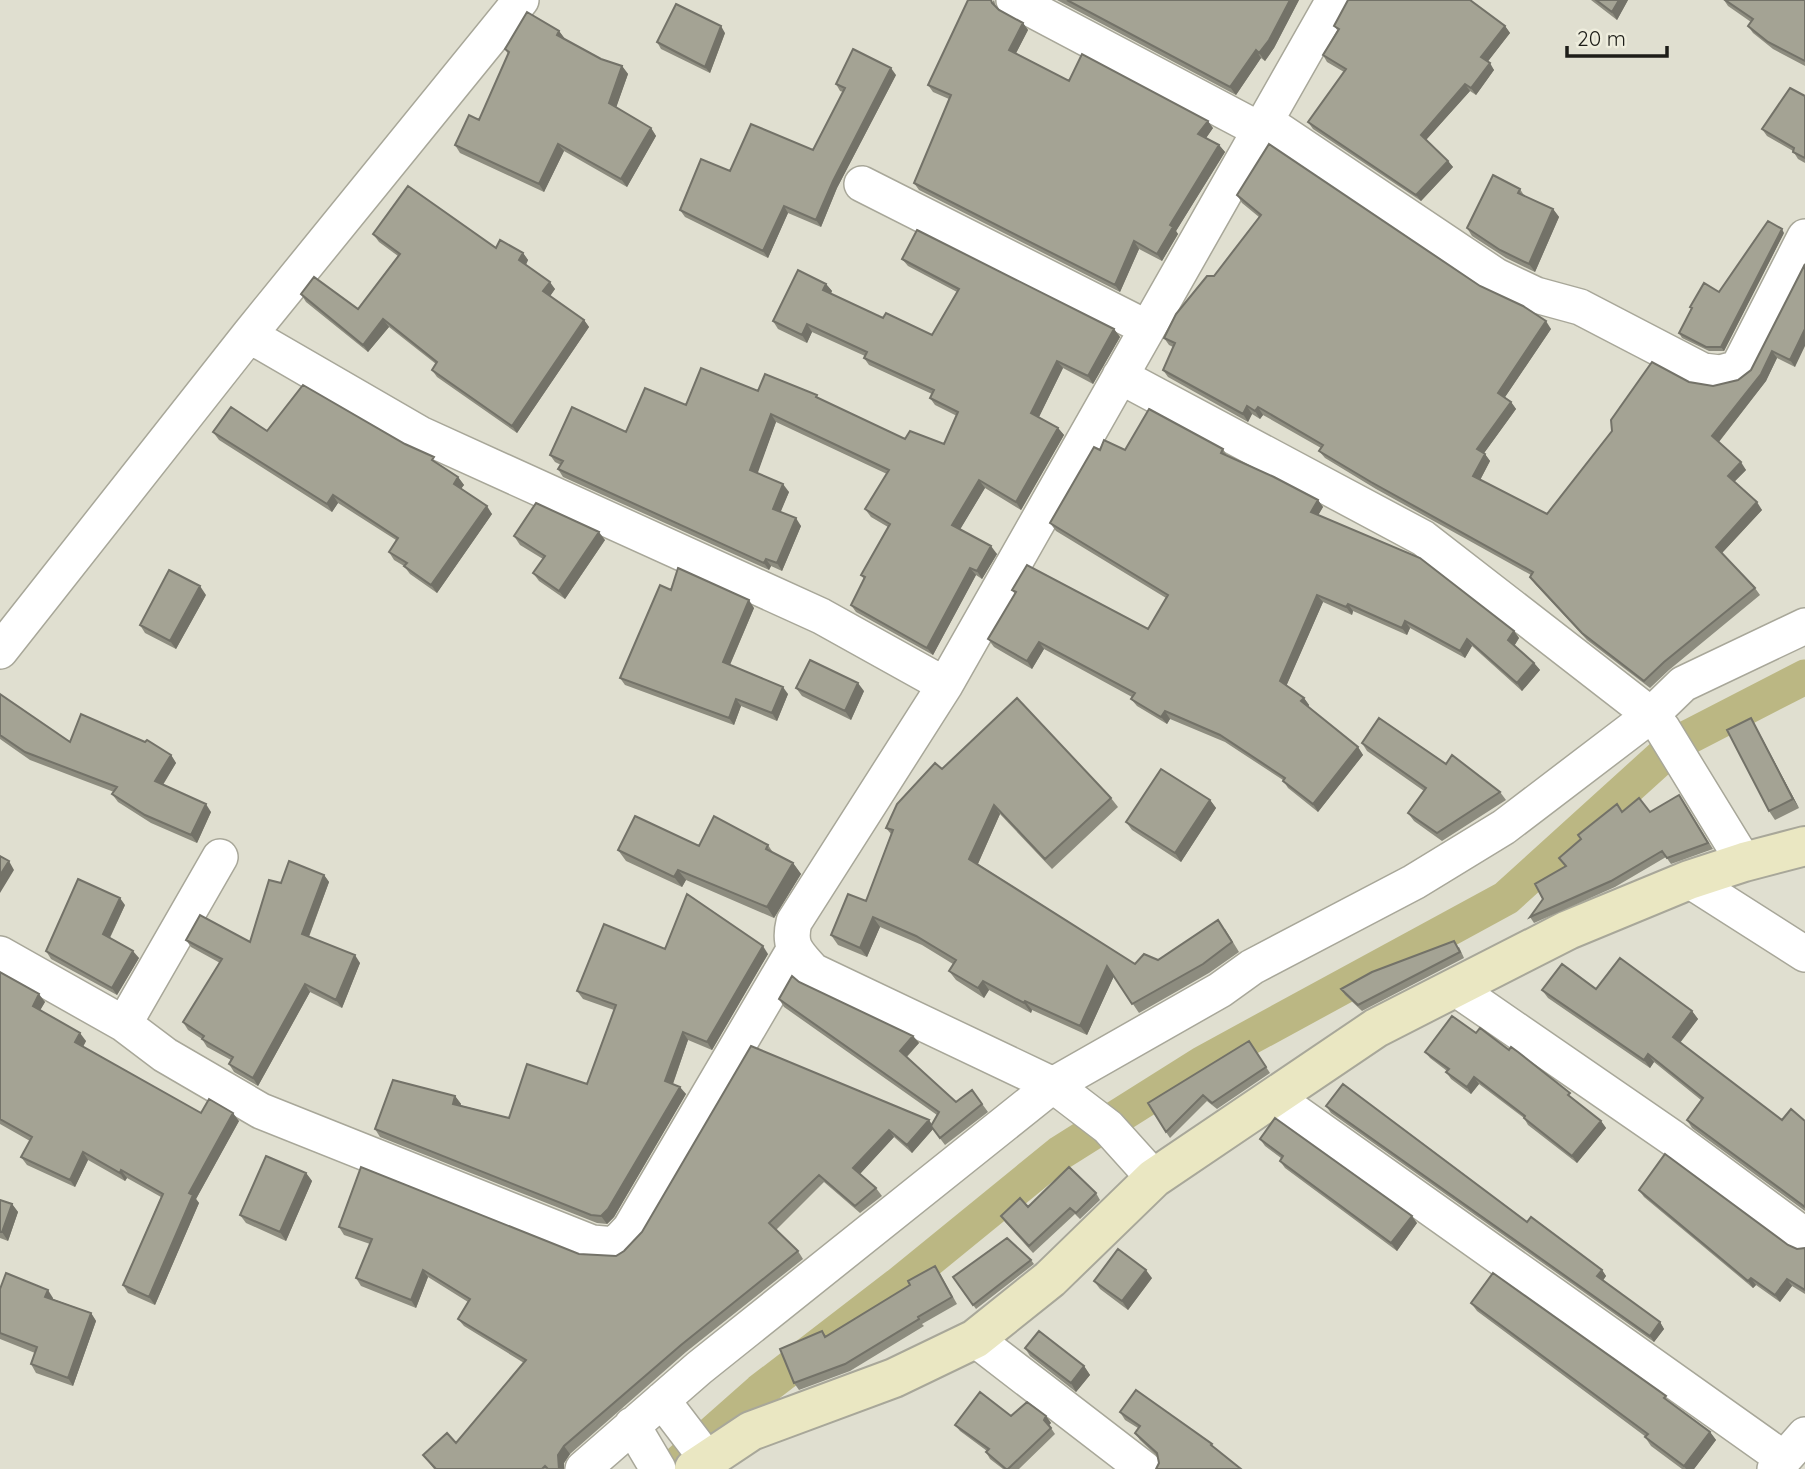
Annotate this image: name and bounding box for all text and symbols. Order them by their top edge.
scale bar [1567,14,1667,58]
text: 20 m [1577,25,1626,51]

